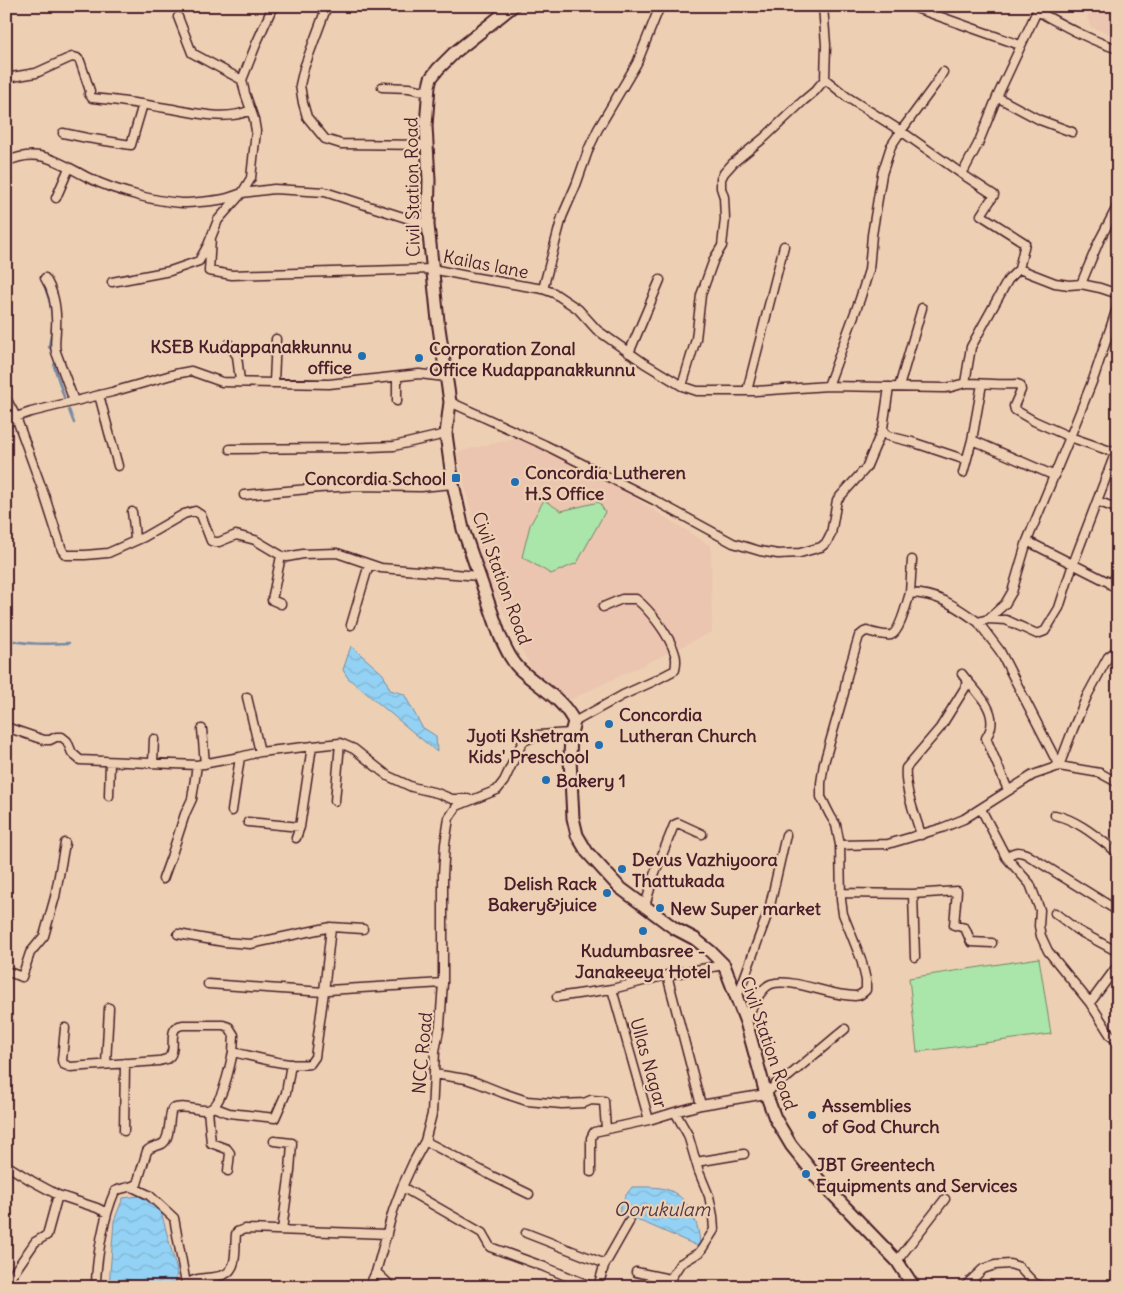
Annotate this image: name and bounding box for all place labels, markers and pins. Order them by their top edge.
place label: KSEB Kudappanakkunnu office [150,335,352,379]
place label: Corporation Zonal Office Kudappanakkunnu [429,337,636,381]
marker: KSEB Kudappanakkunnu office [356,350,368,362]
marker: Corporation Zonal Office Kudappanakkunnu [413,352,425,364]
place label: Concordia Lutheren H.S Office [525,461,686,505]
place label: Concordia School [305,467,446,490]
marker: Concordia School [450,472,462,484]
marker: Concordia Lutheren H.S Office [509,476,521,488]
place label: Concordia Lutheran Church [619,703,757,747]
marker: Concordia Lutheran Church [603,718,615,730]
place label: Jyoti Kshetram Kids' Preschool [467,724,589,768]
marker: Jyoti Kshetram Kids' Preschool [593,739,605,751]
place label: Bakery 1 [556,769,626,792]
marker: Bakery 1 [540,774,552,786]
place label: Devus Vazhiyoora Thattukada [632,848,778,892]
marker: Devus Vazhiyoora Thattukada [616,863,628,875]
place label: Delish Rack Bakery&juice [488,872,597,916]
marker: Delish Rack Bakery&juice [601,887,613,899]
place label: New Super market [670,897,822,920]
marker: New Super market [654,902,666,914]
marker: Kudumbasree - Janakeeya Hotel [637,925,649,937]
place label: Kudumbasree - Janakeeya Hotel [575,939,711,983]
place label: Assemblies of God Church [822,1094,940,1138]
marker: Assemblies of God Church [806,1109,818,1121]
place label: JBT Greentech Equipments and Services [816,1153,1017,1197]
marker: JBT Greentech Equipments and Services [800,1168,812,1180]

